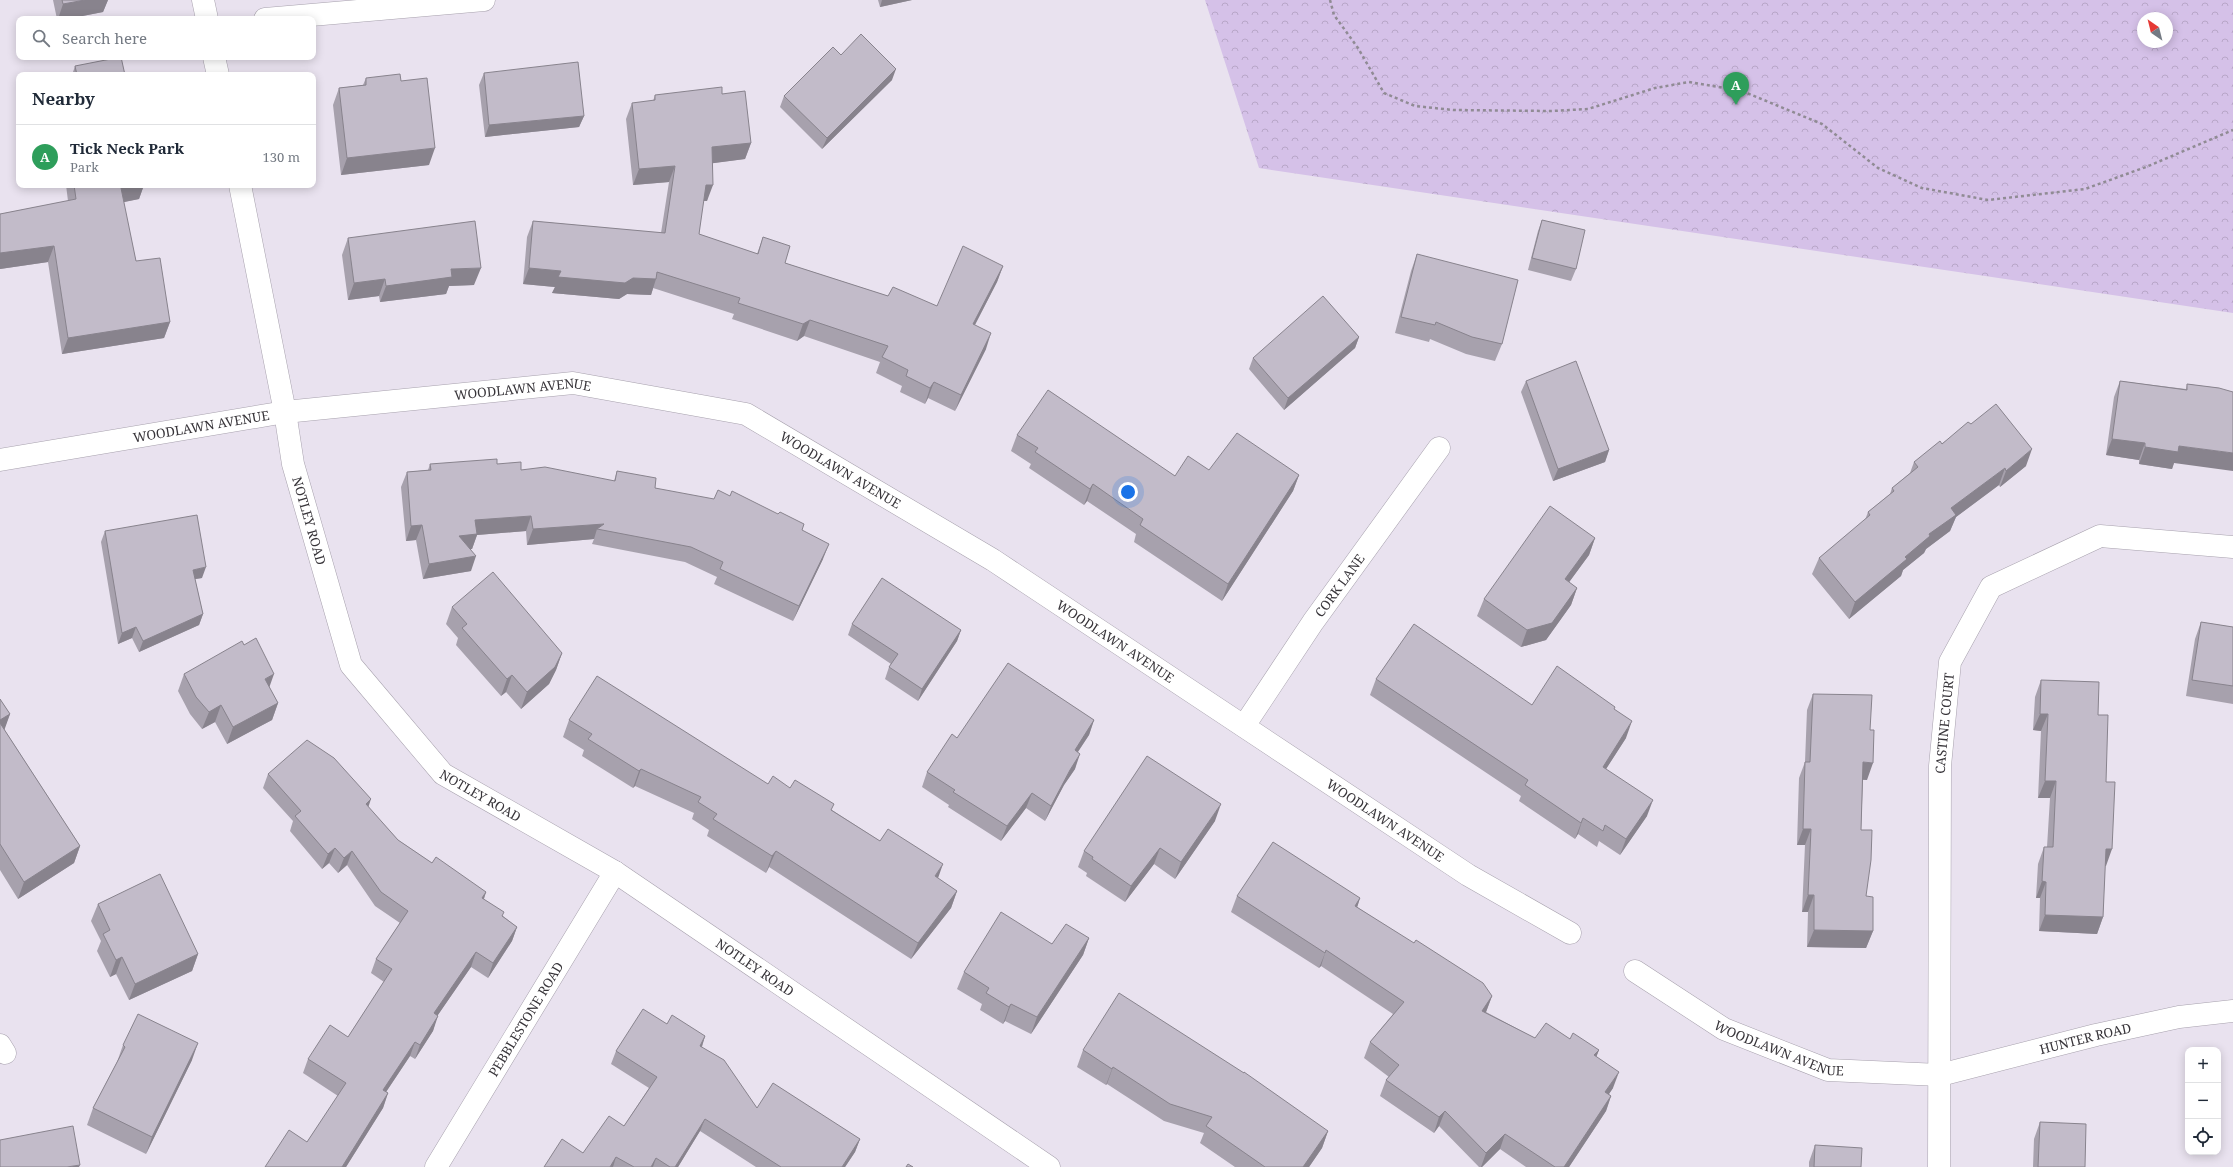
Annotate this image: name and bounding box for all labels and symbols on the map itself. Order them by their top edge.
north arrow [2137,12,2173,48]
pin: A [1723,72,1749,105]
street label: WOODLAWN AVENUE [453,374,593,404]
street label: WOODLAWN AVENUE [132,406,271,446]
street label: WOODLAWN AVENUE [777,427,904,513]
street label: NOTLEY ROAD [288,474,331,567]
your location [1118,482,1138,502]
street label: CORK LANE [1311,550,1368,621]
street label: WOODLAWN AVENUE [1053,596,1178,687]
street label: CASTINE COURT [1931,672,1958,774]
street label: NOTLEY ROAD [436,765,524,826]
street label: WOODLAWN AVENUE [1323,775,1448,866]
street label: NOTLEY ROAD [712,934,798,1000]
street label: PEBBLESTONE ROAD [484,958,567,1080]
street label: WOODLAWN AVENUE [1711,1016,1844,1080]
street label: HUNTER ROAD [2037,1019,2133,1058]

